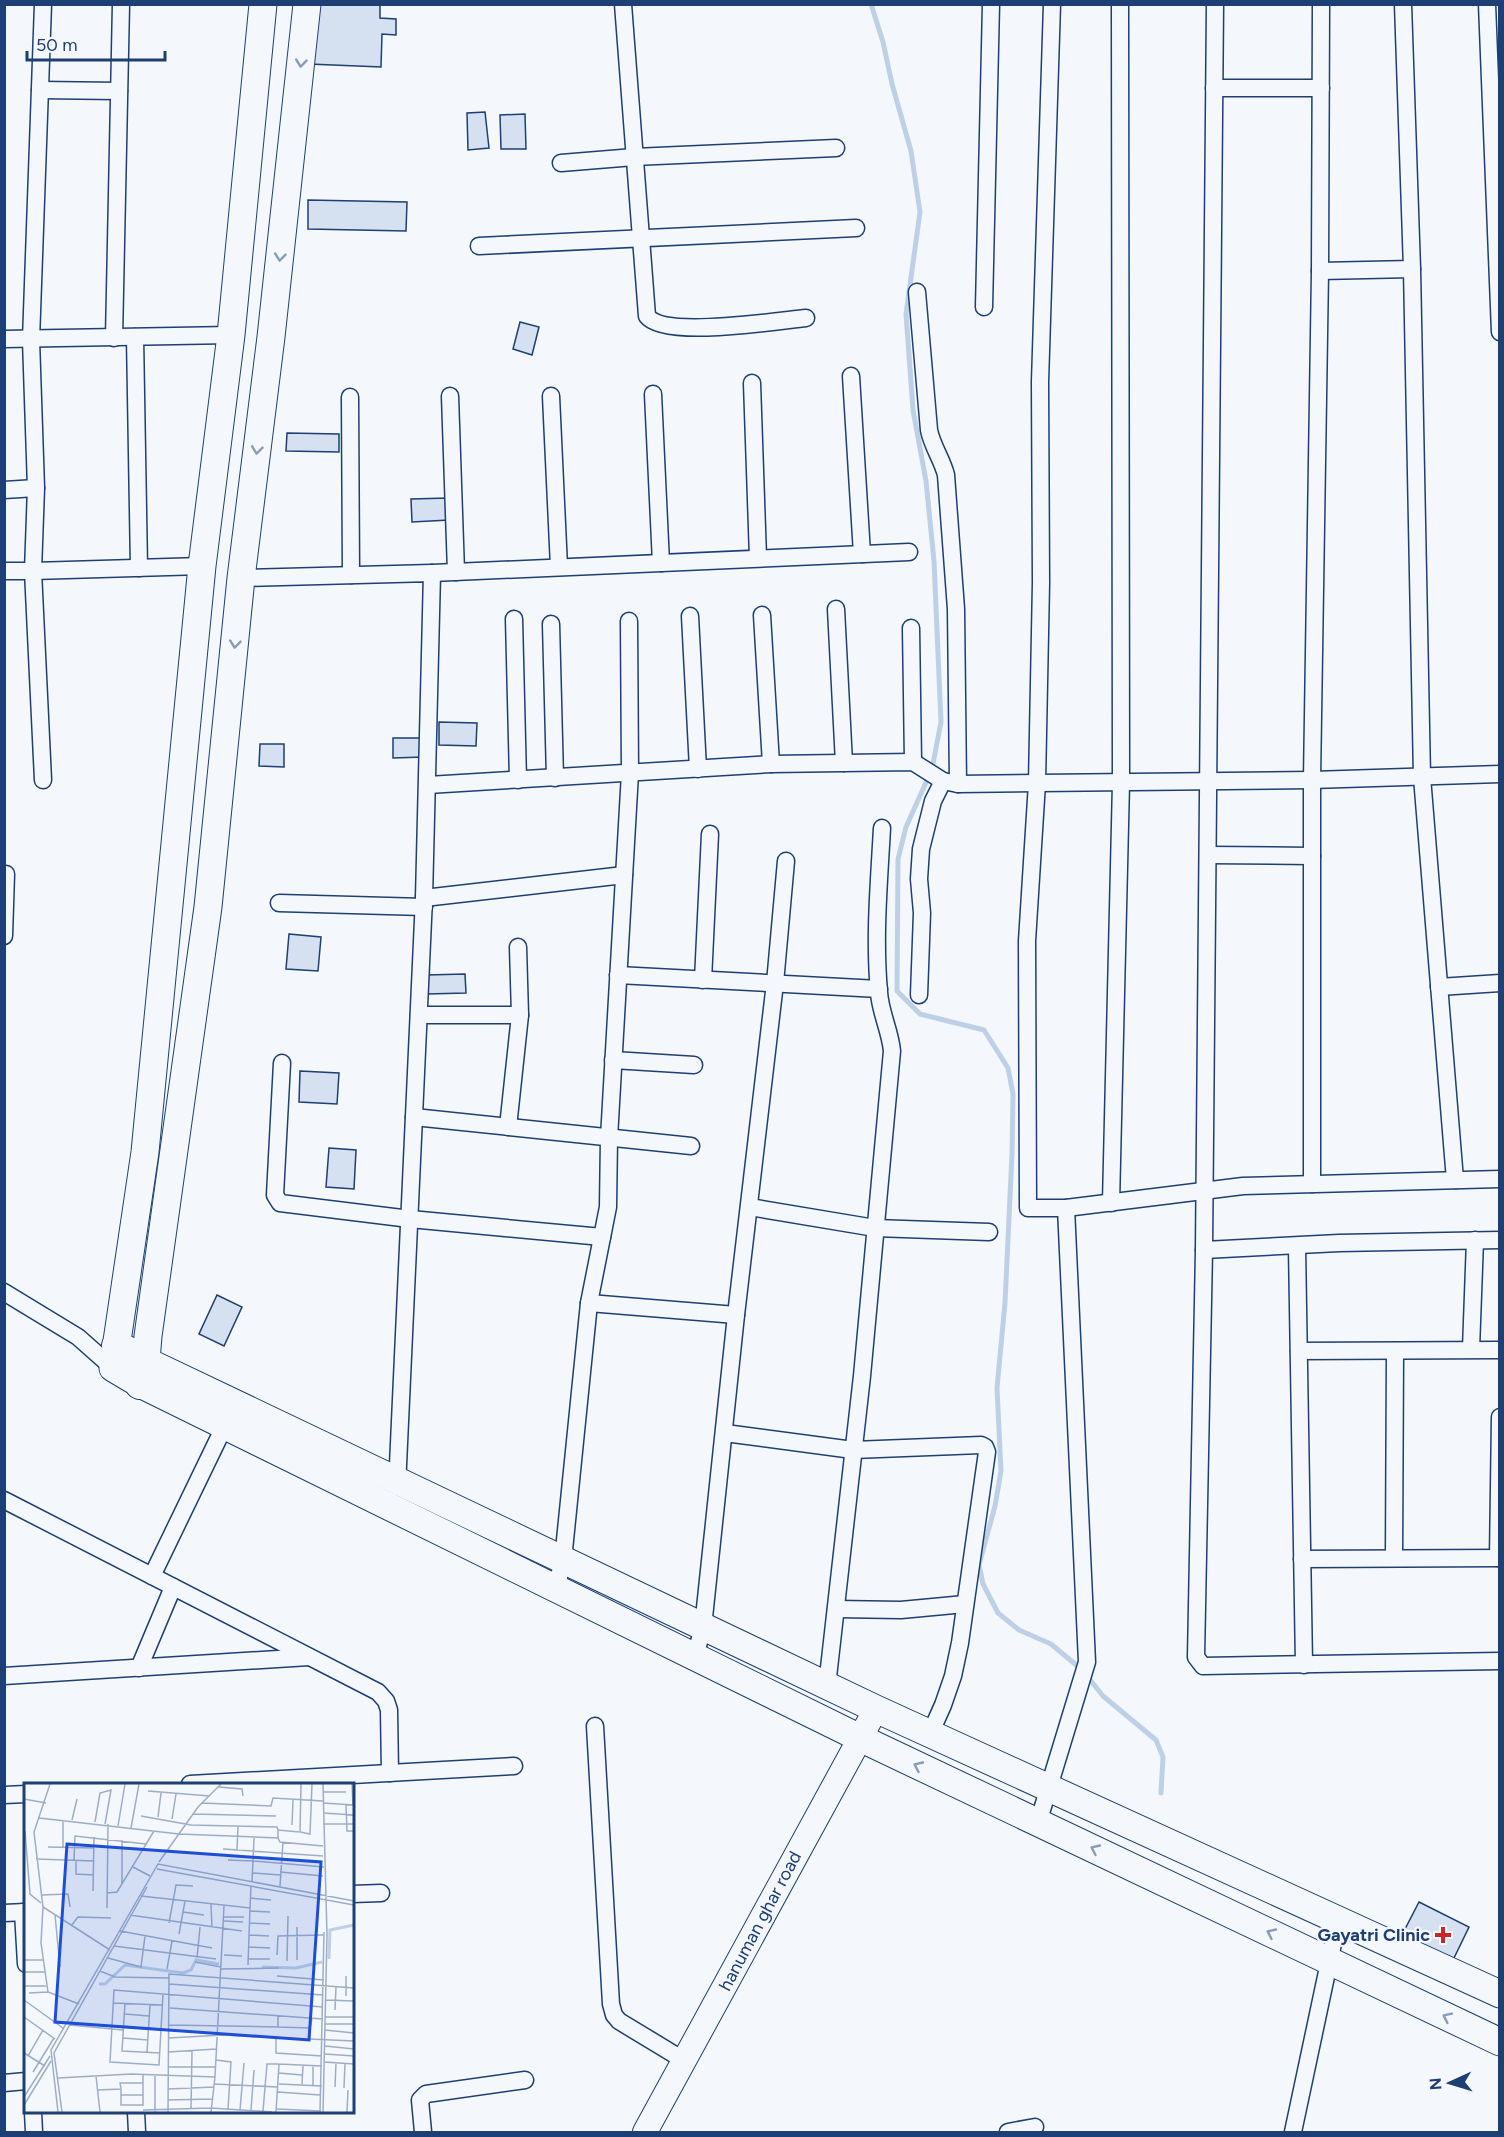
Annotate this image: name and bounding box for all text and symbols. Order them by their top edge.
scale bar [27,24,165,62]
text: 50 m [36,34,78,56]
one-way arrow [295,58,308,67]
one-way arrow [274,252,287,261]
one-way arrow [252,446,264,455]
one-way arrow [229,639,242,648]
one-way arrow [914,1761,925,1773]
inset map [24,1783,354,2113]
one-way arrow [1090,1845,1101,1857]
street label: hanuman ghar road [714,1847,806,1995]
place label: Gayatri Clinic [1318,1924,1430,1946]
marker: Gayatri Clinic [1434,1926,1452,1944]
one-way arrow [1266,1928,1277,1940]
one-way arrow [1442,2013,1453,2024]
north arrow [1420,2053,1480,2113]
text: N [1426,2077,1445,2091]

